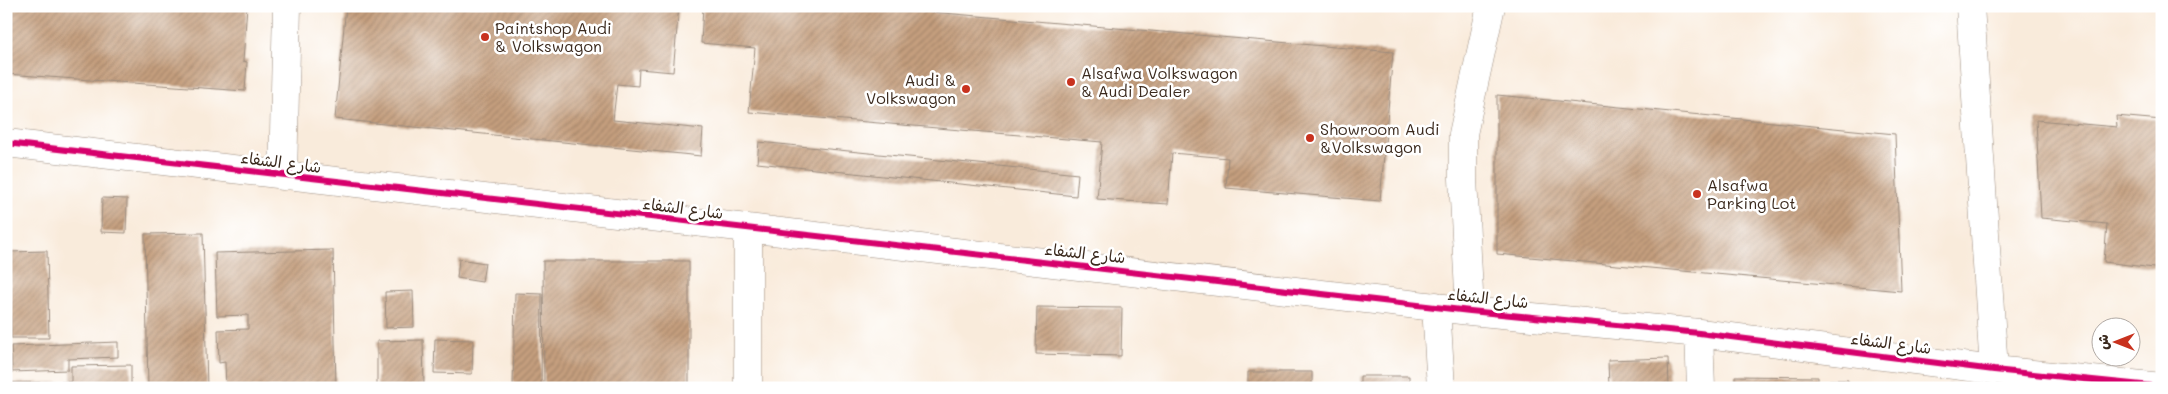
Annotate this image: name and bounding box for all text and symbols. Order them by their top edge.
place label: Paintshop Audi & Volkswagon [495,17,612,56]
marker: Paintshop Audi & Volkswagon [479,31,491,43]
place label: Alsafwa Volkswagon & Audi Dealer [1081,62,1238,101]
place label: Audi & Volkswagon [866,69,956,108]
marker: Alsafwa Volkswagon & Audi Dealer [1065,76,1077,88]
marker: Audi & Volkswagon [960,83,972,95]
place label: Showroom Audi &Volkswagon [1320,118,1440,157]
marker: Showroom Audi &Volkswagon [1304,132,1316,144]
street label: شارع الشفاء [239,146,323,179]
place label: Alsafwa Parking Lot [1707,174,1796,213]
marker: Alsafwa Parking Lot [1691,188,1703,200]
street label: شارع الشفاء [641,192,725,225]
street label: شارع الشفاء [1043,238,1127,269]
street label: شارع الشفاء [1446,283,1530,314]
north arrow [2090,316,2140,366]
street label: شارع الشفاء [1849,327,1933,360]
text: ش [2093,334,2112,350]

